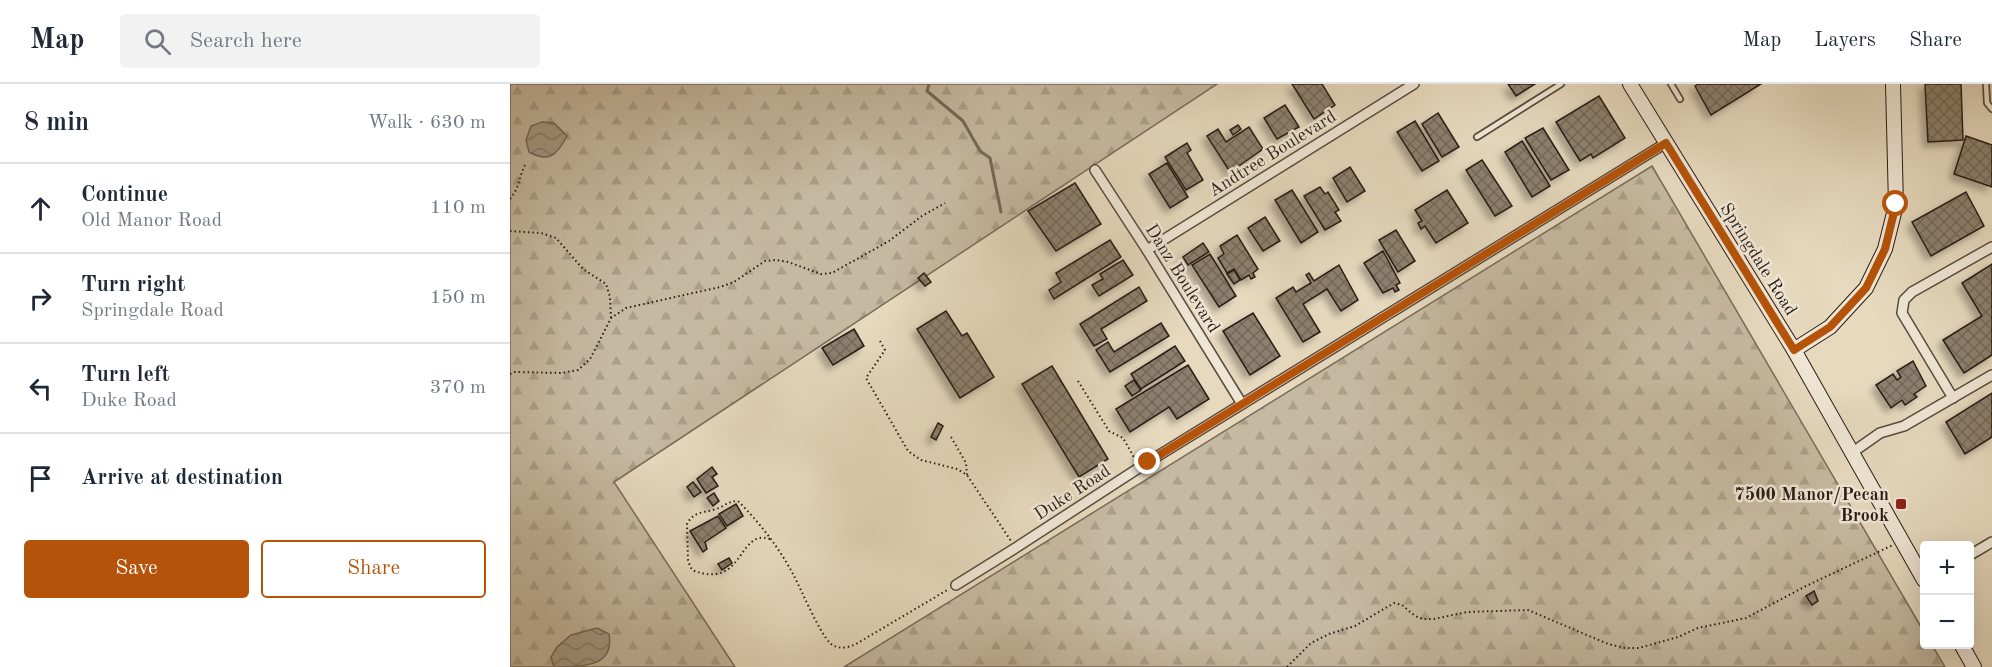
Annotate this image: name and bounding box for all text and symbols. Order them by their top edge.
search box [120,14,540,68]
icon: search [141,25,174,58]
text: Map [30,27,84,55]
text: Search here [189,30,302,52]
text: Map [1742,30,1781,51]
text: Layers [1814,30,1876,51]
text: Share [1909,30,1962,51]
street label: Andtree Boulevard [1205,107,1340,200]
text: 8 min [24,110,89,136]
text: Walk · 630 m [367,113,486,133]
text: Continue [81,184,168,206]
route start [1882,190,1908,216]
icon: ahead [24,192,57,225]
text: 110 m [430,198,486,218]
street label: Springdale Road [1716,200,1800,319]
text: Old Manor Road [81,211,222,231]
street label: Danz Boulevard [1142,221,1223,336]
text: Turn right [81,274,185,296]
icon: right [24,282,57,315]
text: 150 m [430,288,486,308]
text: Springdale Road [81,301,224,321]
text: Turn left [81,364,170,386]
icon: left [24,372,57,405]
text: 370 m [430,378,486,398]
text: Duke Road [81,391,177,411]
route end [1134,448,1160,474]
icon: arrive [24,462,57,495]
street label: Duke Road [1031,462,1114,524]
text: Arrive at destination [81,467,283,489]
place label: 7500 Manor/Pecan Brook [1734,486,1889,525]
marker: 7500 Manor/Pecan Brook [1894,497,1908,511]
button: Save [24,540,249,598]
button: Share [261,540,486,598]
map controls [1920,541,1974,649]
button: + [1920,541,1974,595]
button: − [1920,595,1974,649]

